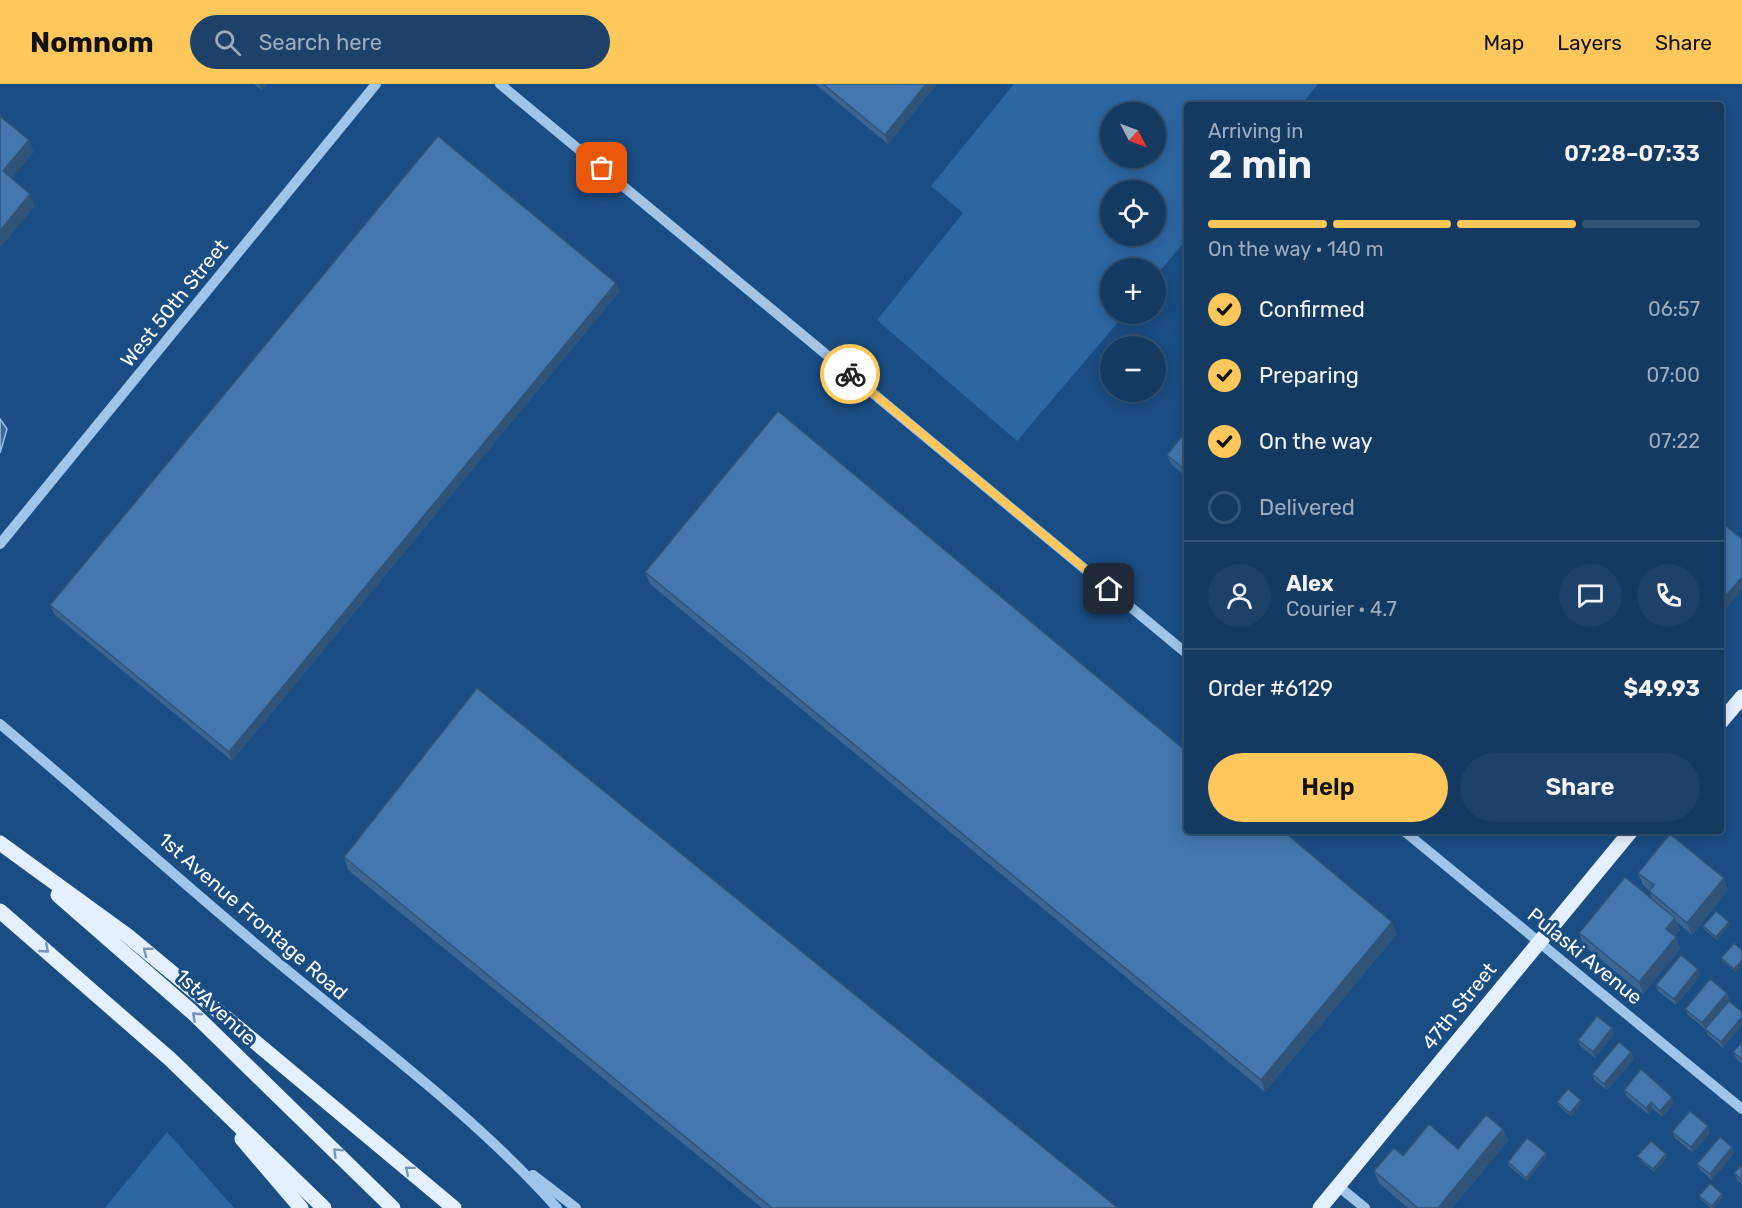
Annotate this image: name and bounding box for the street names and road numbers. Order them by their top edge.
street label: West 50th Street [115,234,233,372]
street label: 1st Avenue Frontage Road [154,827,352,1005]
street label: Pulaski Avenue [1523,902,1647,1010]
street label: 47th Street [1417,957,1501,1054]
street label: 1st Avenue [171,964,261,1050]

